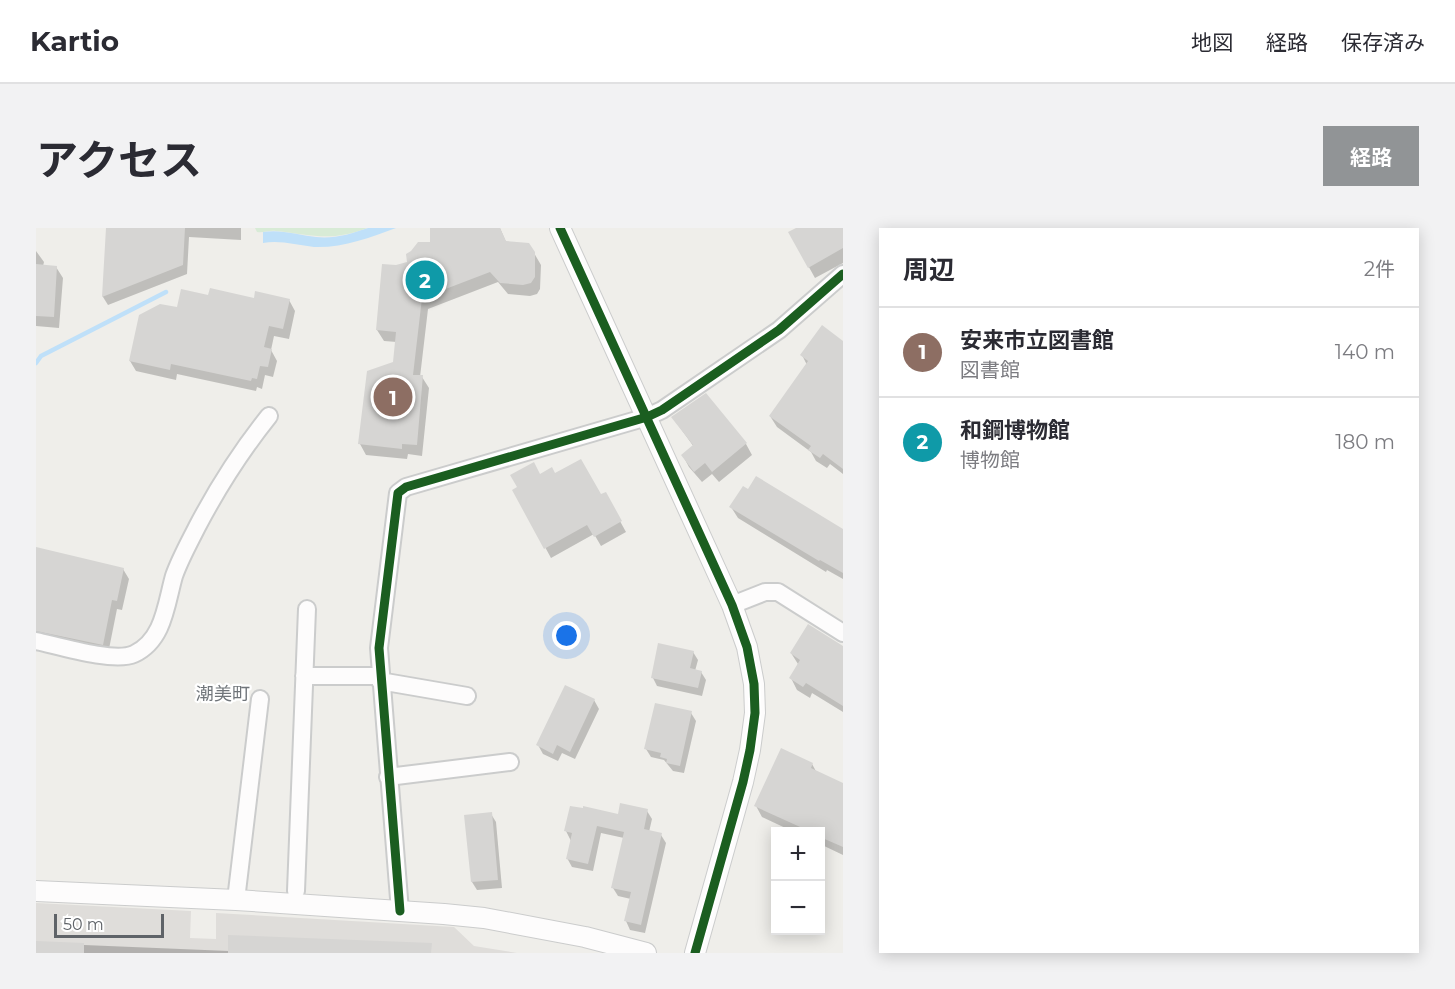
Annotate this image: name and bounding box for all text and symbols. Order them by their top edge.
text: Kartio [30,24,119,58]
text: 地図 [1191,30,1233,55]
text: 経路 [1266,30,1308,55]
text: 保存済み [1341,30,1425,55]
button: 経路 [1323,126,1419,186]
text: アクセス [36,134,202,186]
text: 周辺 [903,254,955,286]
pin: 2 [406,257,444,302]
text: 2件 [1364,257,1395,281]
text: 安来市立図書館 [960,327,1114,354]
text: 1 [919,340,926,364]
text: 140 m [1335,340,1395,364]
text: 図書館 [960,358,1020,382]
pin: 1 [374,374,412,420]
text: 和鋼博物館 [960,417,1070,444]
text: 2 [917,430,928,454]
text: 180 m [1335,430,1395,454]
text: 博物館 [960,448,1020,472]
your location [552,621,581,650]
district label: 潮美町 [196,683,250,705]
map controls [771,827,825,935]
button: + [771,827,825,881]
button: − [771,881,825,935]
scale bar [54,911,164,938]
text: 50 m [63,915,104,934]

